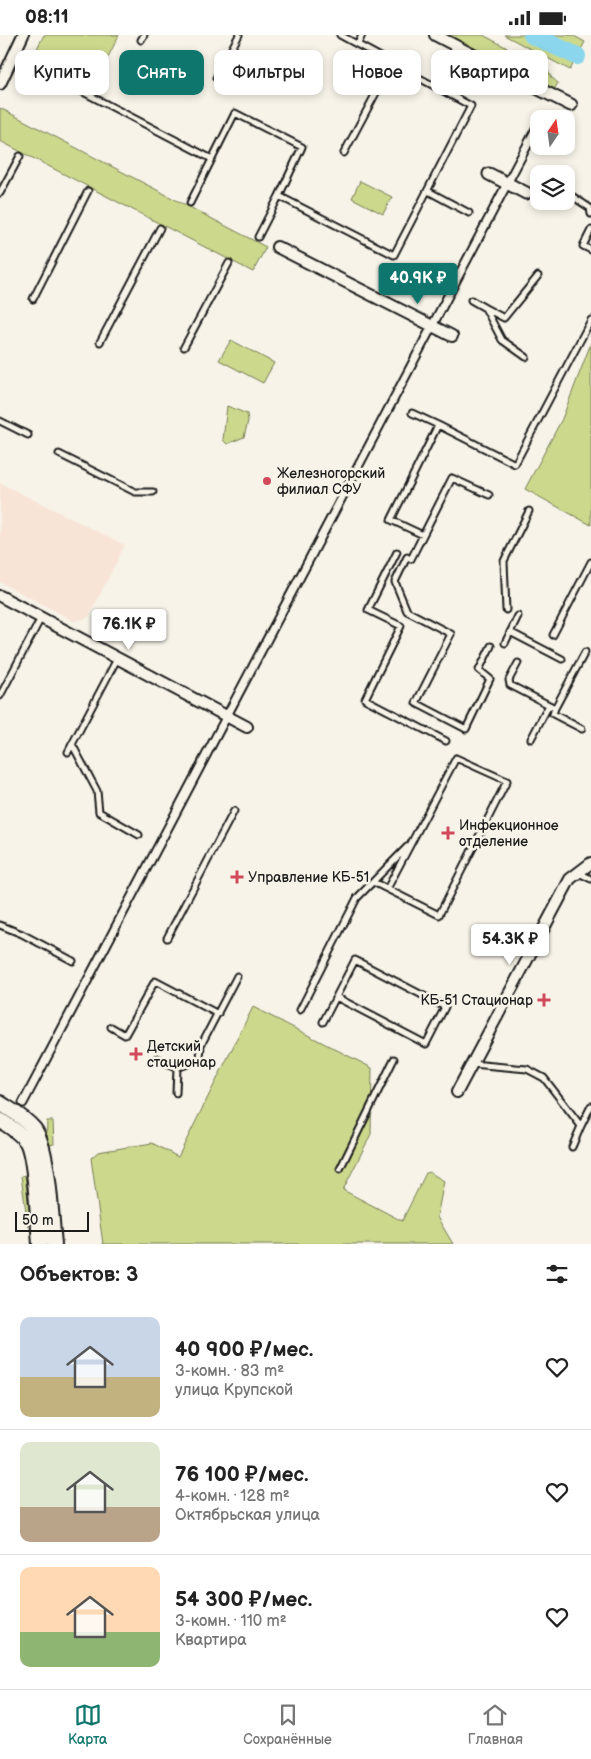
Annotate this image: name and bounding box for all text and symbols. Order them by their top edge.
text: 08:11 [25,6,69,29]
chip: Купить [15,50,109,95]
chip: Снять [119,50,204,95]
chip: Фильтры [214,50,323,95]
chip: Новое [333,50,421,95]
chip: Квартира [431,50,548,95]
north arrow [530,110,575,155]
map controls [530,110,575,210]
button: layers [530,165,575,210]
pin: 40.9K ₽ [372,263,464,305]
text: 40.9K ₽ [390,269,446,288]
place label: Железногорский филиал СФУ [277,465,385,498]
marker: Железногорский филиал СФУ [261,475,273,487]
pin: 76.1K ₽ [83,609,175,651]
text: 76.1K ₽ [102,615,156,634]
place label: Инфекционное отделение [459,817,559,850]
marker: Инфекционное отделение [441,826,455,840]
place label: Управление КБ-51 [248,869,369,886]
marker: Управление КБ-51 [230,870,244,884]
pin: 54.3K ₽ [464,923,556,966]
text: 54.3K ₽ [482,930,538,949]
place label: КБ-51 Стационар [420,992,533,1009]
marker: КБ-51 Стационар [537,993,551,1007]
place label: Детский стационар [147,1038,216,1071]
marker: Детский стационар [129,1047,143,1061]
scale bar [15,1209,89,1232]
text: 50 m [22,1212,54,1229]
icon: filters [543,1260,571,1288]
text: Объектов: 3 [20,1262,138,1287]
icon: home [60,1337,120,1397]
text: 40 900 ₽/мес. [175,1337,313,1362]
icon: heart [543,1353,571,1381]
text: 3-комн. · 83 m² [175,1362,284,1381]
text: улица Крупской [175,1381,293,1400]
icon: home [60,1462,120,1522]
text: 76 100 ₽/мес. [175,1462,309,1487]
icon: heart [543,1478,571,1506]
text: 4-комн. · 128 m² [175,1487,290,1506]
text: Октябрьская улица [175,1506,320,1525]
icon: home [60,1587,120,1647]
text: 54 300 ₽/мес. [175,1587,312,1612]
icon: heart [543,1603,571,1631]
text: 3-комн. · 110 m² [175,1612,287,1631]
text: Квартира [175,1631,247,1650]
tab: Карта [68,1701,107,1748]
tab: Сохранённые [243,1701,332,1748]
tab: Главная [468,1701,523,1748]

